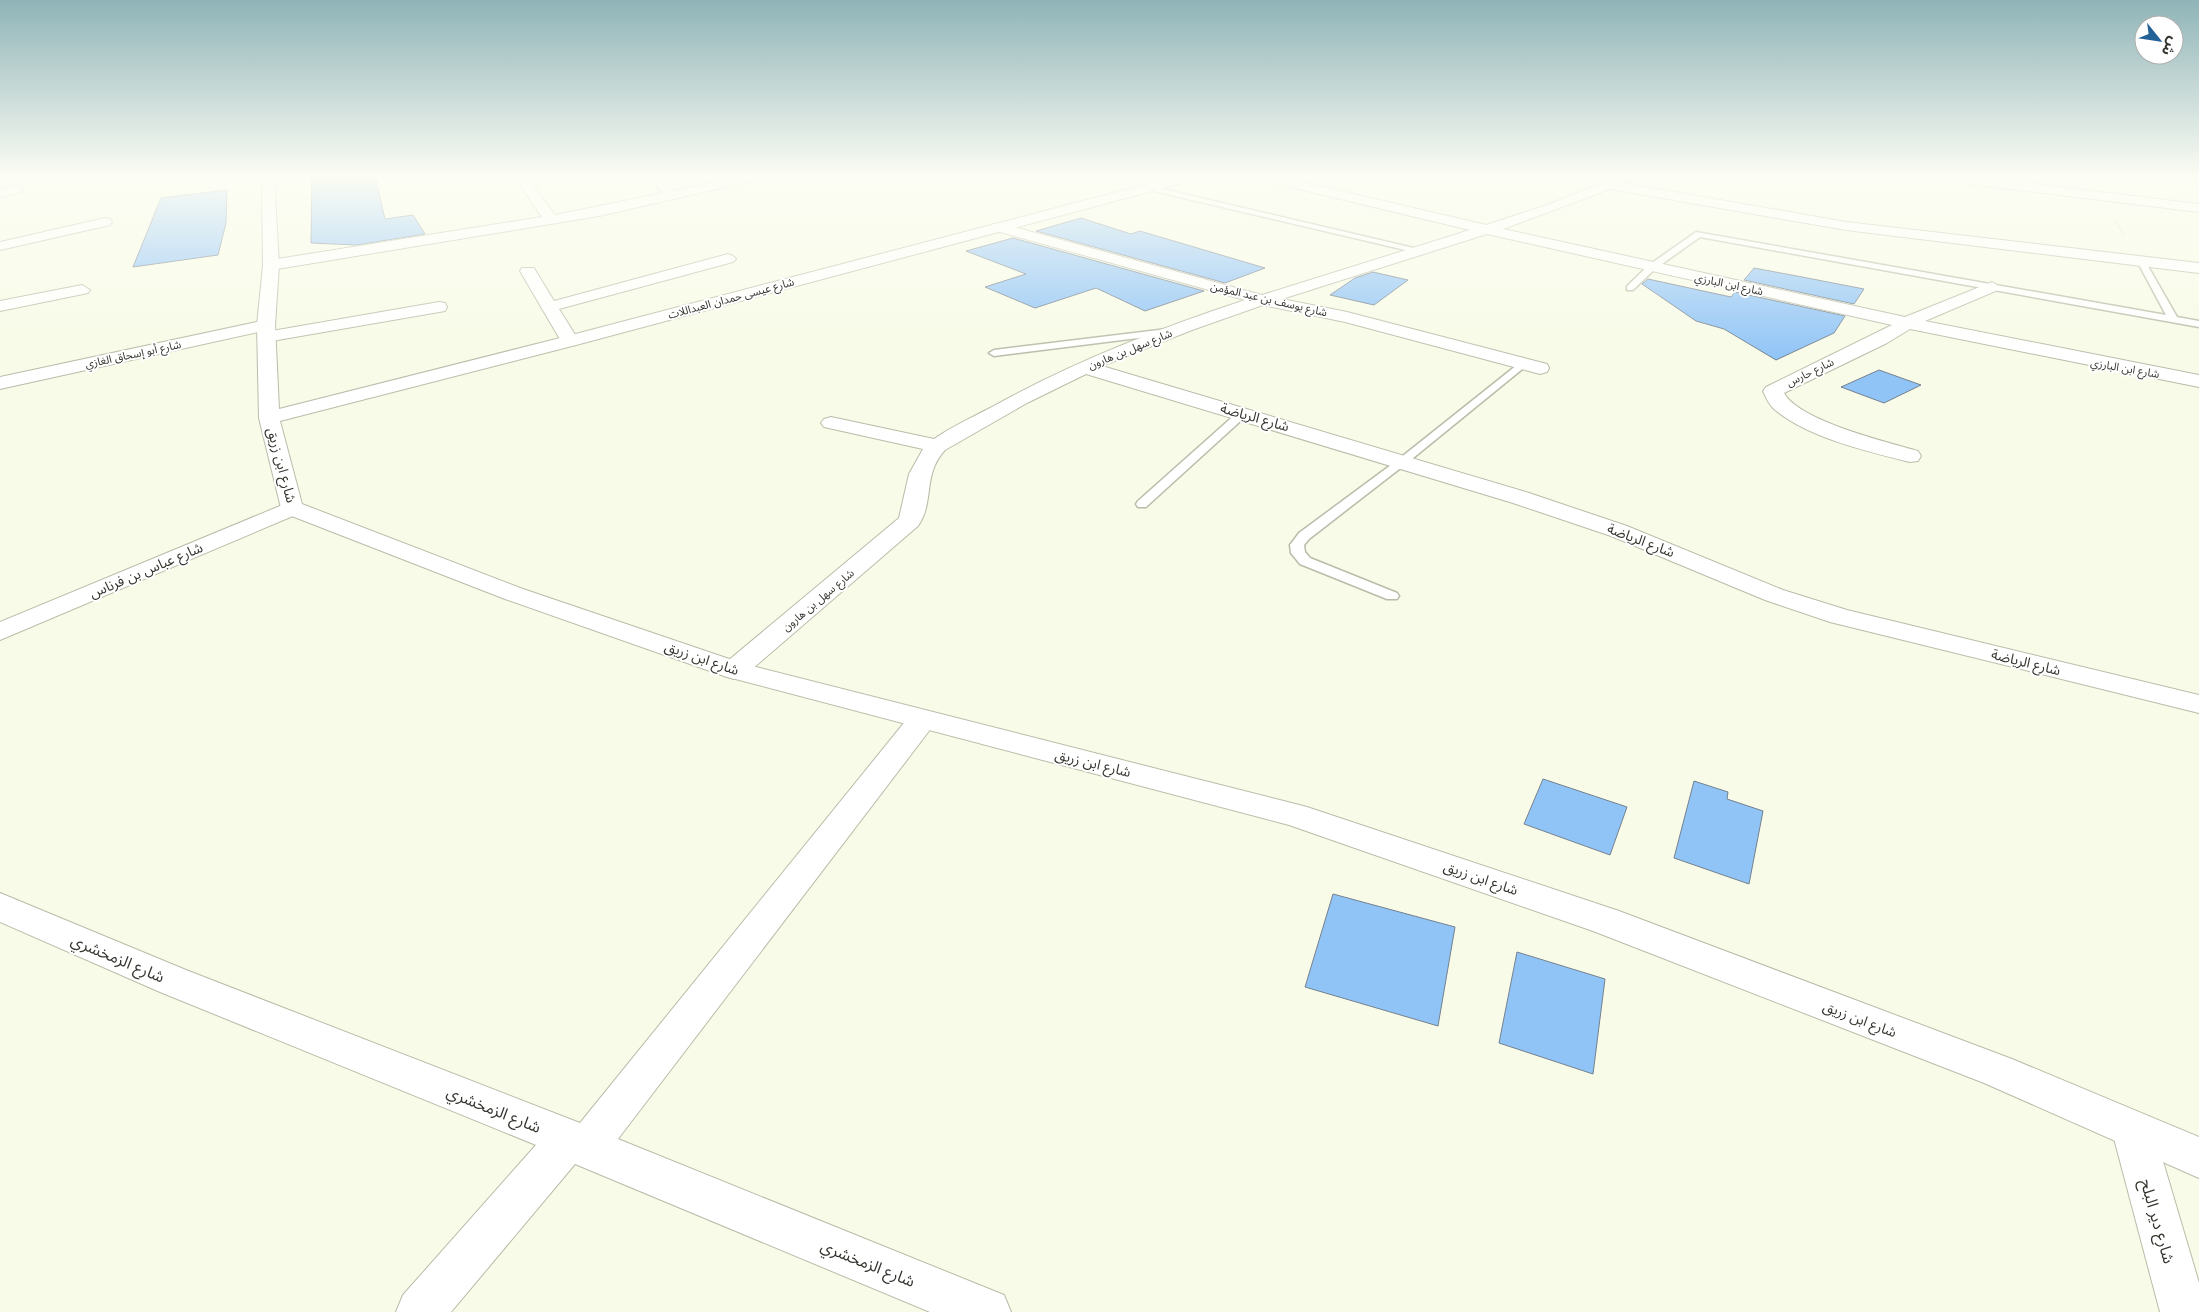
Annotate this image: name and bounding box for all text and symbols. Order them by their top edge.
north arrow [2134,15,2184,65]
text: ش [2157,33,2184,60]
street label: شارع ابن البارزي [1693,269,1765,301]
street label: شارع عيسى حمدان العبداللات [666,273,796,323]
street label: شارع يوسف بن عبد المؤمن [1209,278,1329,320]
street label: شارع سهل بن هارون [1086,325,1175,373]
street label: شارع أبو إسحاق الغازي [84,336,183,374]
street label: شارع حارس [1784,353,1837,390]
street label: شارع ابن البارزي [2089,354,2161,384]
street label: شارع الرياضة [1218,398,1292,437]
street label: شارع ابن زريق [261,425,302,505]
street label: شارع الرياضة [1604,518,1678,563]
street label: شارع عباس بن فرناس [86,537,206,604]
street label: شارع سهل بن هارون [779,565,858,635]
street label: شارع ابن زريق [662,636,742,681]
street label: شارع الرياضة [1989,644,2063,681]
street label: شارع ابن زريق [1053,744,1133,783]
street label: شارع ابن زريق [1441,856,1521,901]
street label: شارع الزمخشري [67,928,168,989]
street label: شارع ابن زريق [1820,996,1900,1043]
street label: شارع الزمخشري [443,1080,544,1140]
street label: شارع دير البلح [2133,1176,2181,1266]
street label: شارع الزمخشري [817,1234,918,1294]

